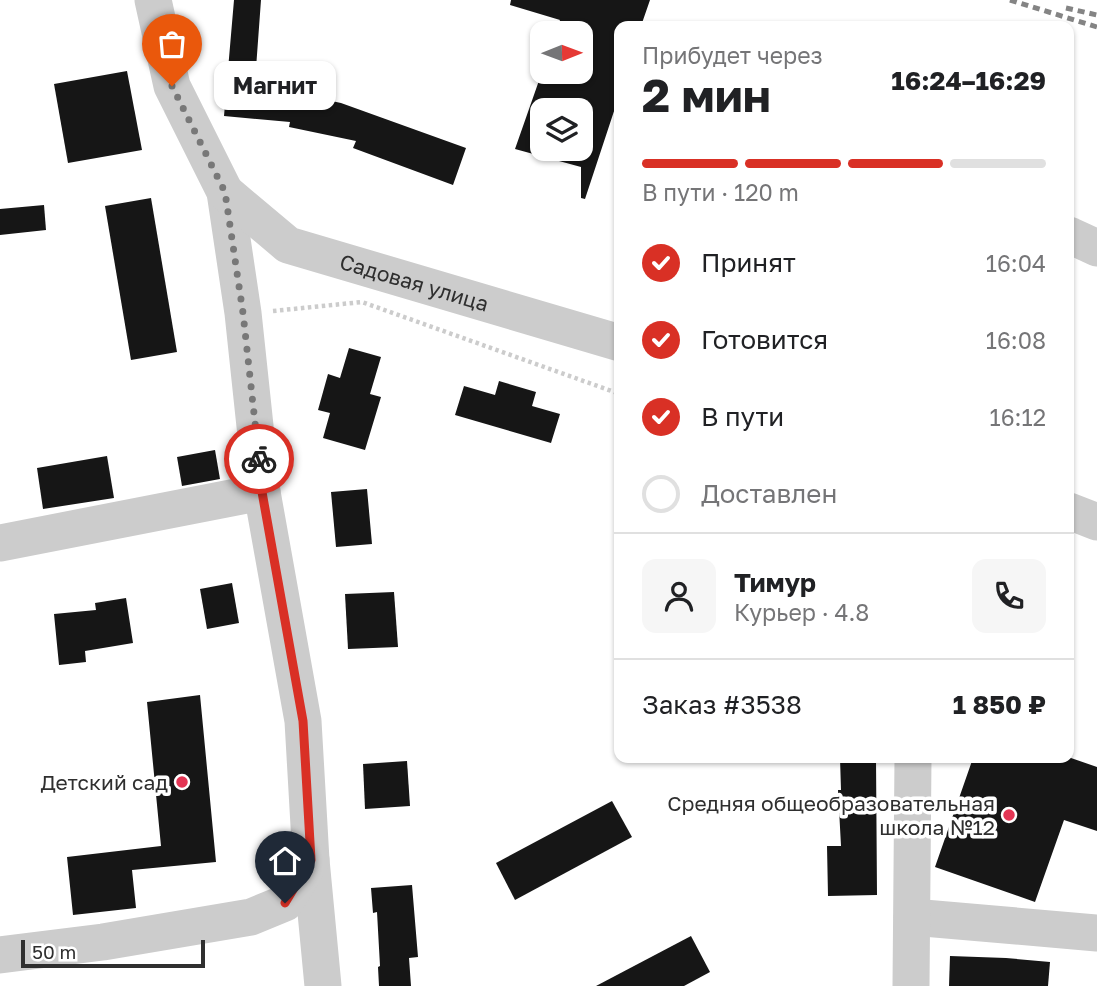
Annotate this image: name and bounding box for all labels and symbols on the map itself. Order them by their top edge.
pin [142,14,202,86]
north arrow [530,21,593,84]
callout: Магнит [214,62,336,110]
street label: Садовая улица [337,248,492,317]
courier [224,424,294,494]
place label: Детский сад [40,769,168,795]
marker: Детский сад [174,774,190,790]
place label: Средняя общеобразовательная школа №12 [667,790,995,840]
marker: Средняя общеобразовательная школа №12 [1001,807,1017,823]
pin [255,831,315,903]
scale bar [21,937,205,969]

